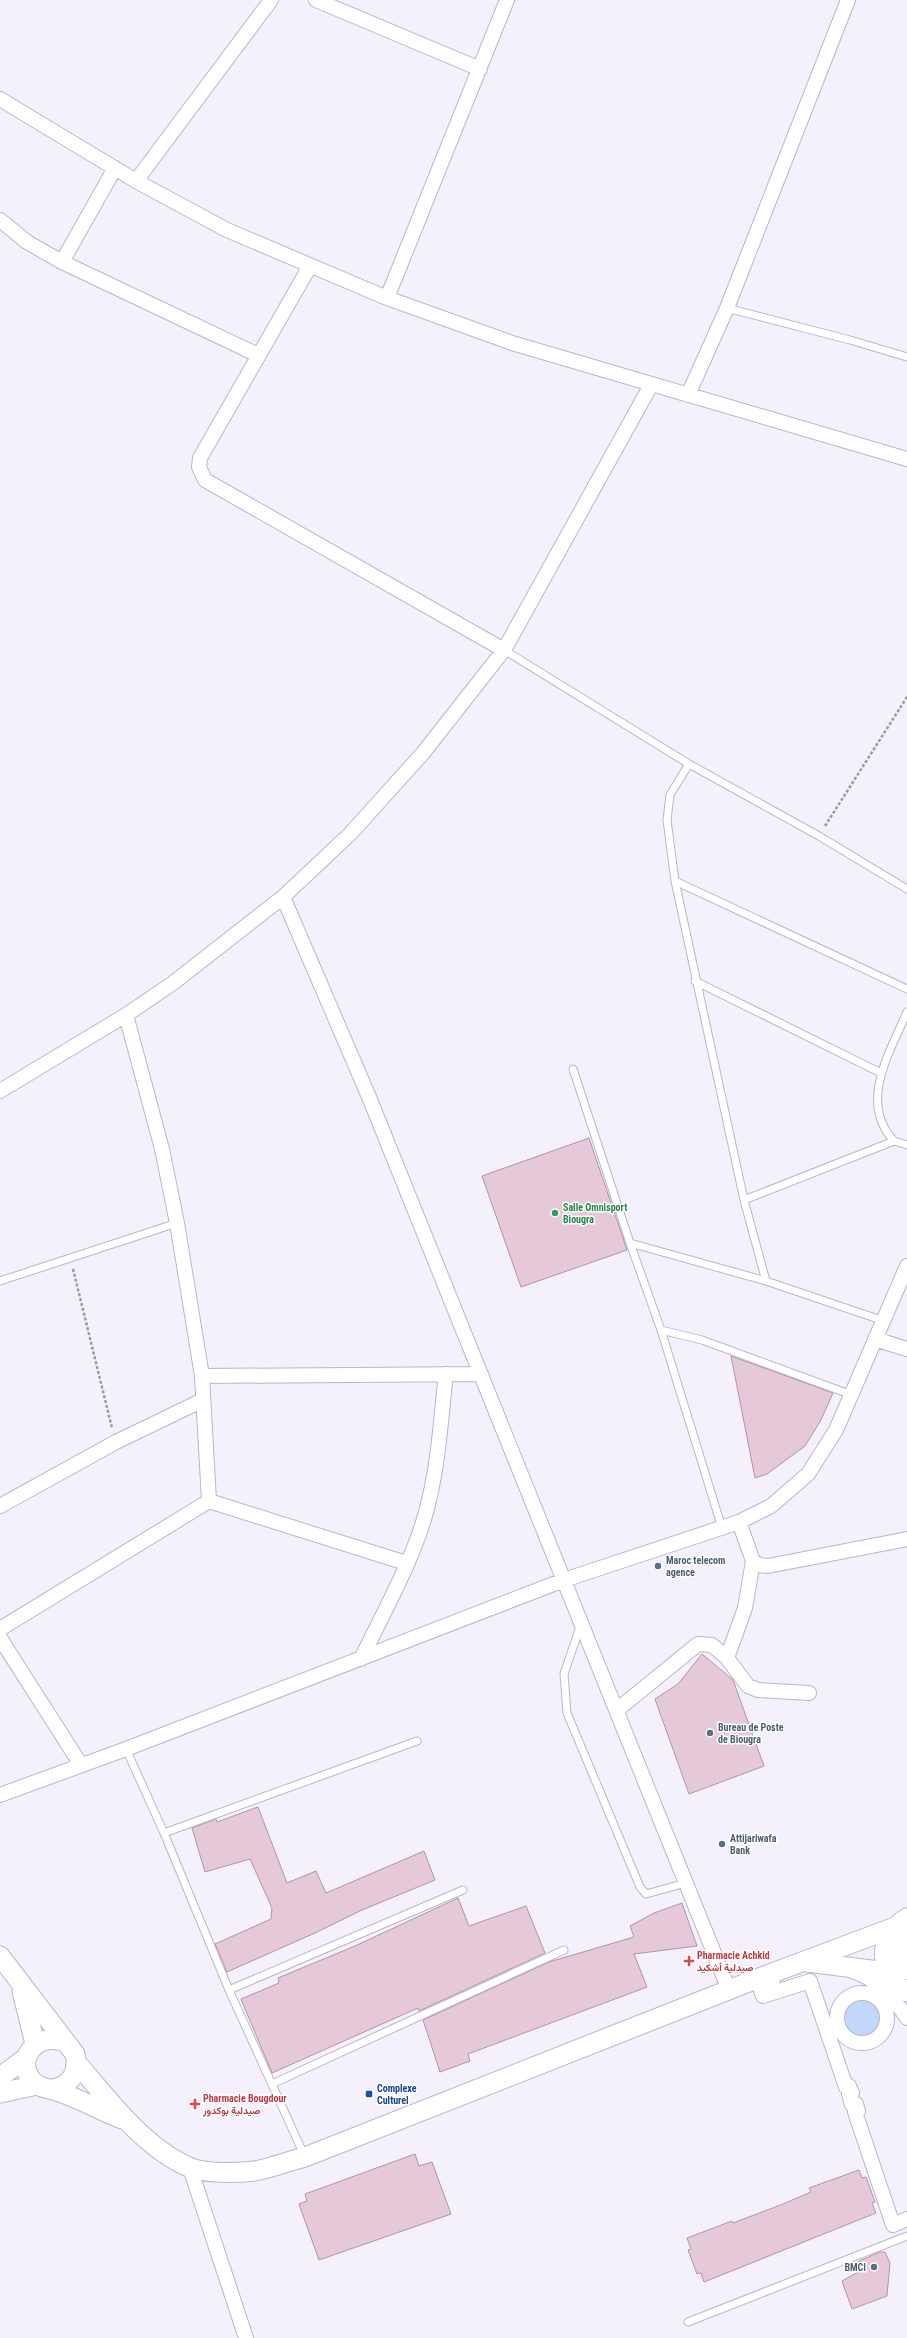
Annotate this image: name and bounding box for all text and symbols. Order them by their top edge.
place label: Salle Omnisport Biougra [563,1202,627,1225]
marker: Salle Omnisport Biougra [550,1208,560,1218]
place label: Maroc telecom agence [666,1555,725,1578]
marker: Maroc telecom agence [653,1561,663,1571]
place label: Bureau de Poste de Biougra [718,1722,784,1745]
marker: Bureau de Poste de Biougra [705,1728,715,1738]
place label: Attijariwafa Bank [730,1833,777,1856]
marker: Attijariwafa Bank [717,1839,727,1849]
place label: Pharmacie Achkid صيدلية أشكيد [697,1950,770,1974]
marker: Pharmacie Achkid صيدلية أشكيد [684,1956,694,1966]
place label: Complexe Culturel [377,2083,417,2106]
marker: Complexe Culturel [364,2089,374,2099]
place label: Pharmacie Bougdour صيدلية بوكدور [202,2093,287,2117]
marker: Pharmacie Bougdour صيدلية بوكدور [190,2099,200,2109]
place label: BMCI [844,2262,866,2273]
marker: BMCI [869,2262,879,2272]

